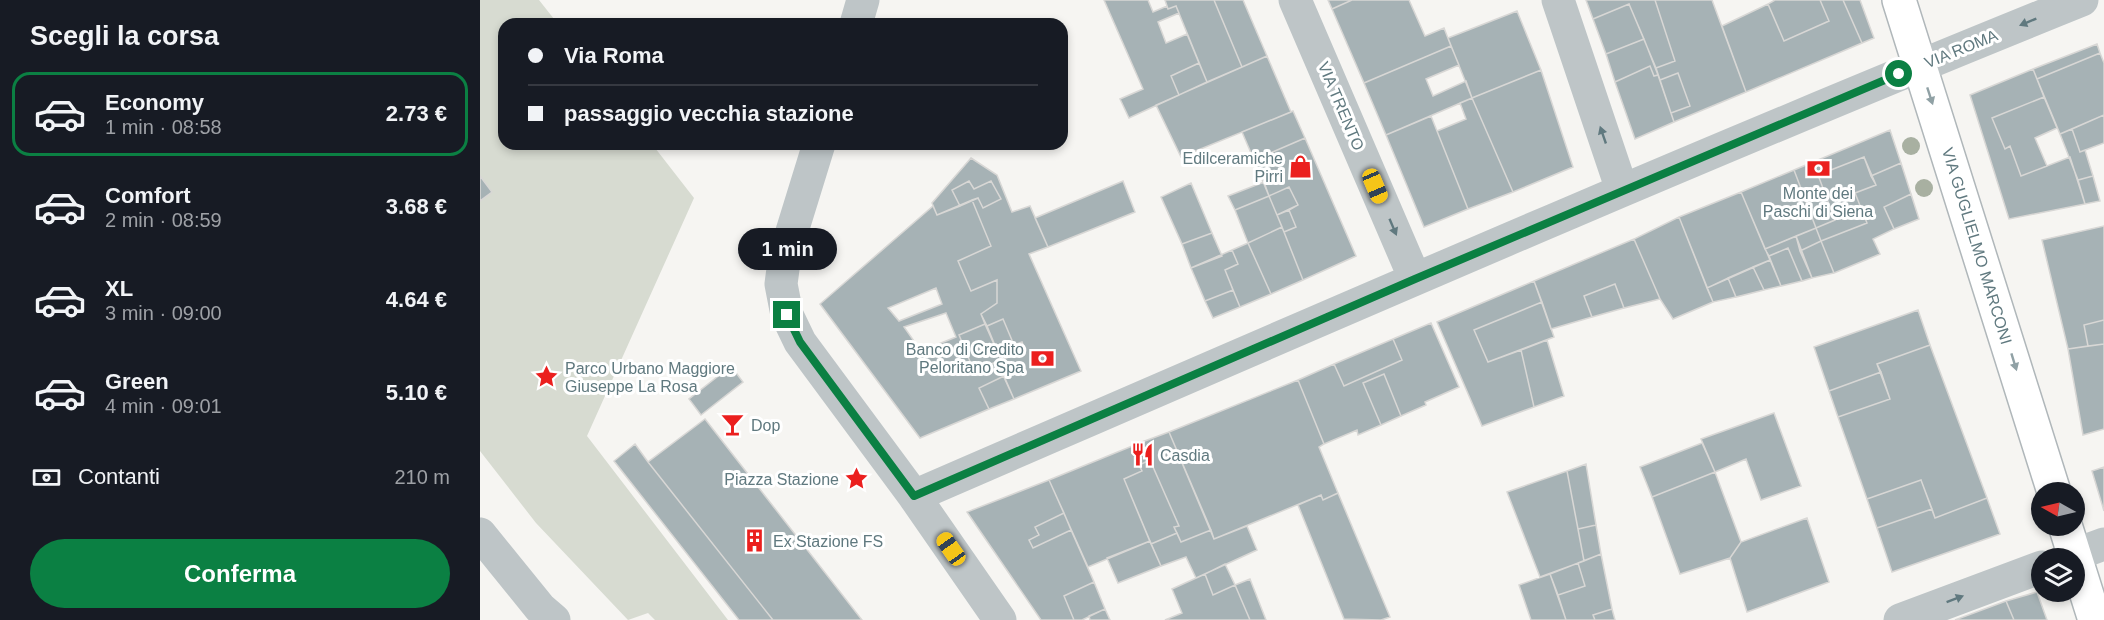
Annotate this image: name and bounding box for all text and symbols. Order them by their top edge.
one-way arrow [2019,18,2037,27]
text: Scegli la corsa [30,21,219,51]
street label: VIA ROMA [1922,27,2000,71]
text: Via Roma [564,43,664,68]
street label: VIA TRENTO [1315,59,1367,153]
route start [1885,60,1912,87]
icon: car [33,87,87,141]
one-way arrow [1926,87,1935,105]
text: Economy [105,90,204,115]
text: 2.73 € [386,101,447,126]
text: passaggio vecchia stazione [564,101,854,126]
text: 1 min · 08:58 [105,116,222,138]
one-way arrow [1598,126,1608,144]
street label: VIA GUGLIELMO MARCONI [1939,146,2015,346]
place label: Edilceramiche Pirri [1183,150,1283,185]
shop icon: Edilceramiche Pirri [1288,154,1314,180]
bank icon: Monte dei Paschi di Siena [1805,155,1831,181]
car [1360,166,1390,206]
icon: car [33,180,87,234]
text: Comfort [105,183,191,208]
place label: Monte dei Paschi di Siena [1763,185,1873,220]
text: 3.68 € [386,194,447,219]
text: 2 min · 08:59 [105,209,222,231]
one-way arrow [1388,219,1398,237]
callout: 1 min [738,228,836,270]
text: 1 min [761,238,814,260]
icon: car [33,273,87,327]
text: XL [105,276,133,301]
text: 4.64 € [386,287,447,312]
route end [773,301,800,328]
text: 3 min · 09:00 [105,302,222,324]
place label: Banco di Credito Peloritano Spa [906,341,1024,376]
bank icon: Banco di Credito Peloritano Spa [1029,345,1055,371]
one-way arrow [2009,353,2019,371]
place label: Parco Urbano Maggiore Giuseppe La Rosa [565,360,735,395]
place icon: Parco Urbano Maggiore Giuseppe La Rosa [534,364,560,390]
icon: car [33,366,87,420]
text: Green [105,369,169,394]
text: 5.10 € [386,380,447,405]
text: 4 min · 09:01 [105,395,222,417]
bar icon: Dop [720,412,746,438]
place label: Dop [751,417,780,434]
restaurant icon: Casdia [1129,442,1155,468]
place label: Casdia [1160,447,1210,464]
icon: cash [30,461,63,494]
text: Contanti [78,464,160,489]
text: 210 m [394,466,450,488]
place icon: Piazza Stazione [844,466,870,492]
place label: Piazza Stazione [724,471,839,488]
north arrow [2031,482,2085,536]
map controls [2031,482,2085,602]
building icon: Ex Stazione FS [742,528,768,554]
car [933,529,969,569]
place label: Ex Stazione FS [773,533,883,550]
button: Conferma [30,539,450,608]
button: layers [2031,548,2085,602]
one-way arrow [1946,594,1964,604]

